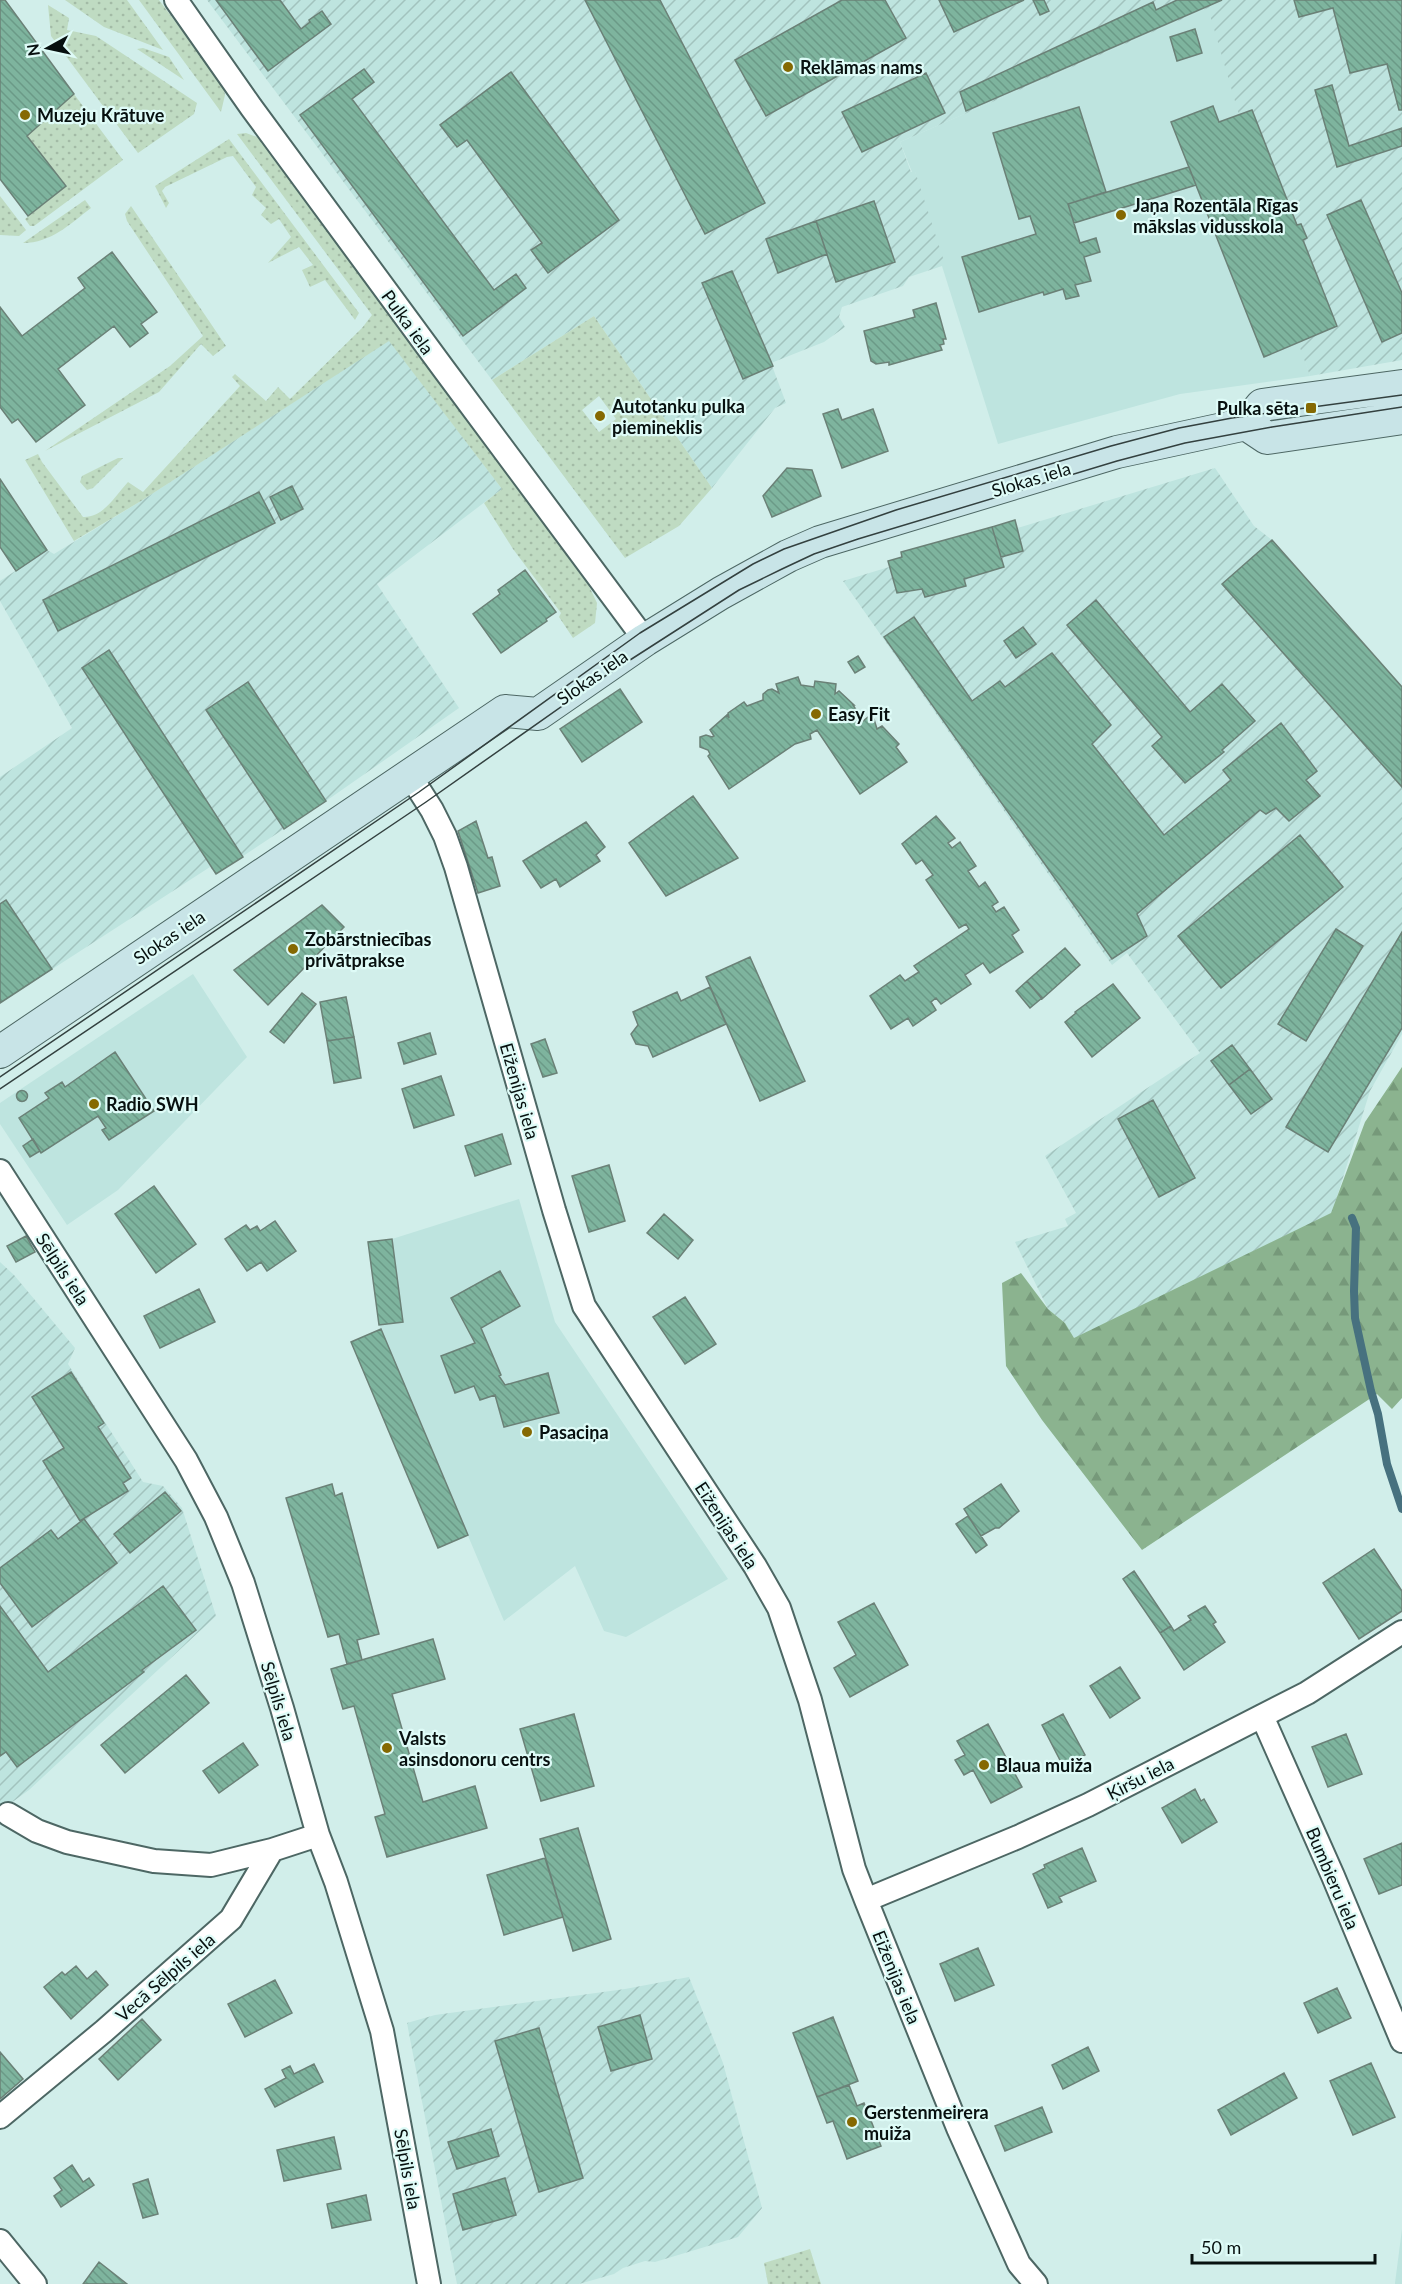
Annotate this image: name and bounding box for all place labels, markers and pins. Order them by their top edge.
place label: Reklāmas nams [800,56,923,78]
marker: Reklāmas nams [781,60,795,74]
place label: Muzeju Krātuve [37,104,165,126]
marker: Muzeju Krātuve [18,108,32,122]
place label: Jaņa Rozentāla Rīgas mākslas vidusskola [1133,194,1299,237]
marker: Jaņa Rozentāla Rīgas mākslas vidusskola [1114,208,1128,222]
place label: Autotanku pulka piemineklis [611,395,745,438]
place label: Pulka sēta [1217,397,1299,419]
marker: Pulka sēta [1304,401,1318,415]
marker: Autotanku pulka piemineklis [593,409,607,423]
place label: Easy Fit [828,703,890,725]
marker: Easy Fit [809,707,823,721]
place label: Zobārstniecības privātprakse [305,928,431,971]
marker: Zobārstniecības privātprakse [286,942,300,956]
place label: Radio SWH [106,1093,199,1115]
marker: Radio SWH [87,1097,101,1111]
place label: Pasaciņa [539,1421,609,1443]
marker: Pasaciņa [520,1425,534,1439]
place label: Valsts asinsdonoru centrs [398,1727,551,1770]
marker: Valsts asinsdonoru centrs [380,1741,394,1755]
place label: Blaua muiža [996,1754,1092,1776]
marker: Blaua muiža [977,1758,991,1772]
place label: Gerstenmeirera muiža [864,2101,989,2144]
marker: Gerstenmeirera muiža [845,2115,859,2129]

